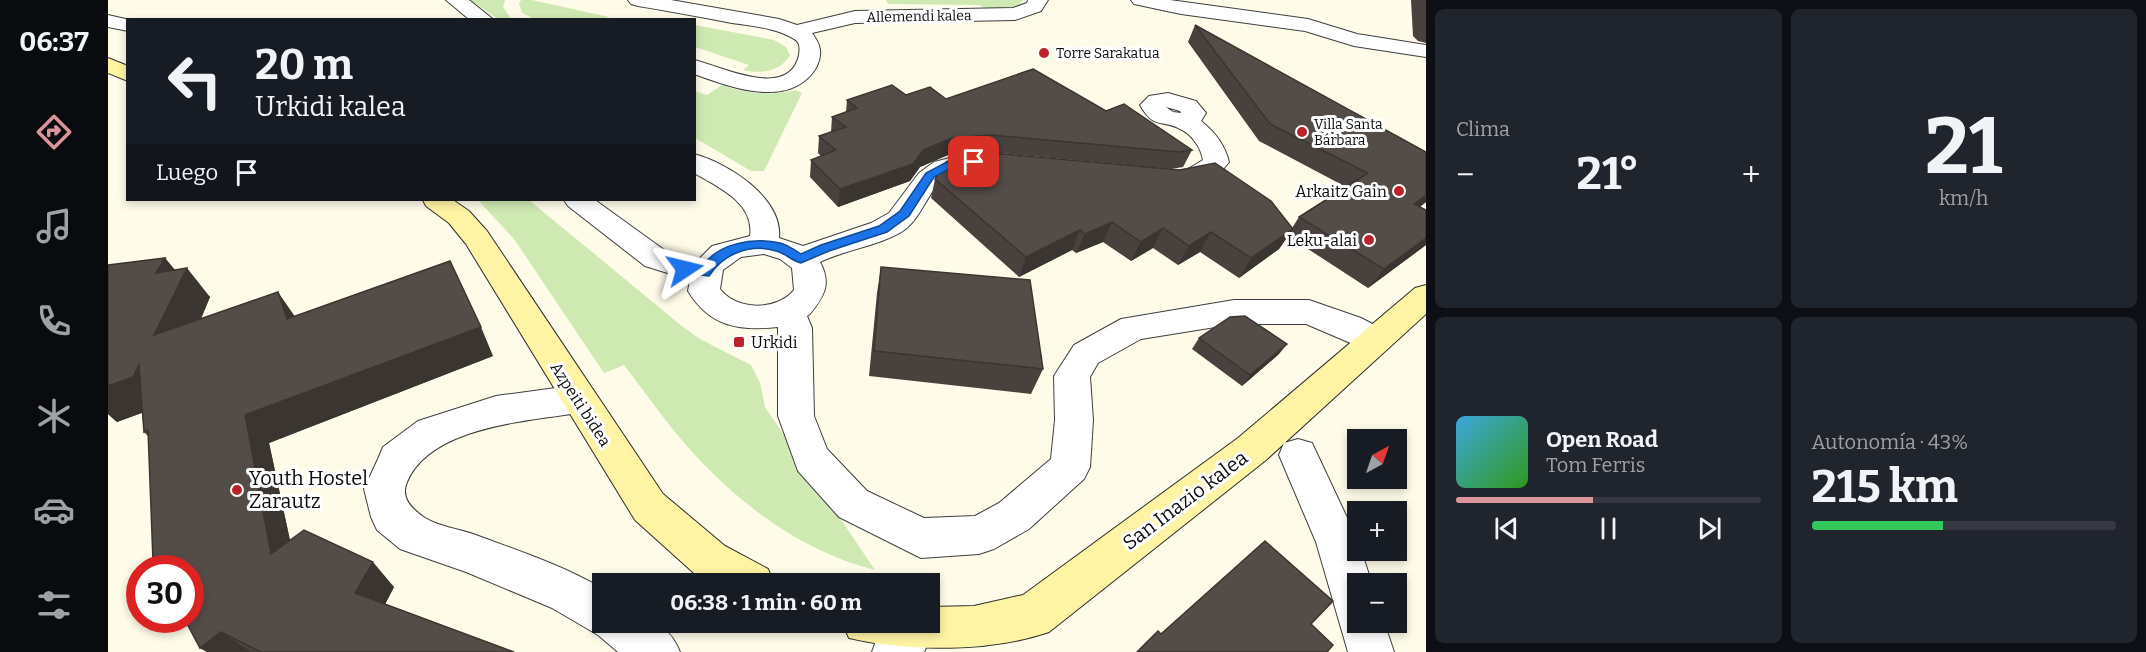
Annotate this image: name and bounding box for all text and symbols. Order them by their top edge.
street label: Allemendi kalea [866,7,972,26]
text: 06:37 [19,26,89,58]
text: 20 m [255,40,353,90]
icon: left [156,42,234,120]
place label: Torre Sarakatua [1056,45,1160,62]
marker: Torre Sarakatua [1037,46,1051,60]
text: Urkidi kalea [255,91,406,123]
text: 21 [1925,100,2003,194]
icon: directions [33,111,75,153]
place label: Villa Santa Bárbara [1314,116,1383,149]
text: Clima [1456,117,1510,141]
marker: Villa Santa Bárbara [1295,125,1309,139]
pin [948,136,999,187]
icon: arrive [957,145,990,178]
text: 21° [1577,147,1639,201]
text: − [1456,155,1474,195]
text: + [1742,155,1761,195]
icon: arrive [230,156,263,189]
text: Luego [156,159,218,186]
place label: Arkaitz Gain [1295,182,1387,201]
marker: Arkaitz Gain [1392,184,1406,198]
text: km/h [1939,186,1989,210]
icon: music [33,205,75,247]
place label: Leku-alai [1287,231,1357,250]
marker: Leku-alai [1362,233,1376,247]
position arrow [653,237,717,301]
icon: phone [33,300,75,342]
place label: Urkidi [751,333,798,352]
marker: Urkidi [732,335,746,349]
street label: Azpeiti bidea [546,359,615,450]
icon: climate [33,395,75,437]
text: Open Road [1546,426,1658,453]
north arrow [1347,429,1407,489]
map controls [1347,429,1407,633]
text: Autonomía · 43% [1812,430,1968,454]
street label: San Inazio kalea [1118,445,1252,555]
text: Tom Ferris [1546,453,1645,477]
text: 215 km [1812,460,1958,514]
place label: Youth Hostel Zarautz [249,466,368,513]
marker: Youth Hostel Zarautz [230,483,244,497]
icon: car [33,489,75,531]
button: + [1347,501,1407,561]
icon: previous [1490,512,1523,545]
icon: pause [1592,512,1625,545]
icon: next [1693,512,1726,545]
speed limit sign: 30 [126,555,204,633]
button: − [1347,573,1407,633]
icon: filters [33,584,75,626]
text: 06:38 · 1 min · 60 m [670,589,862,616]

